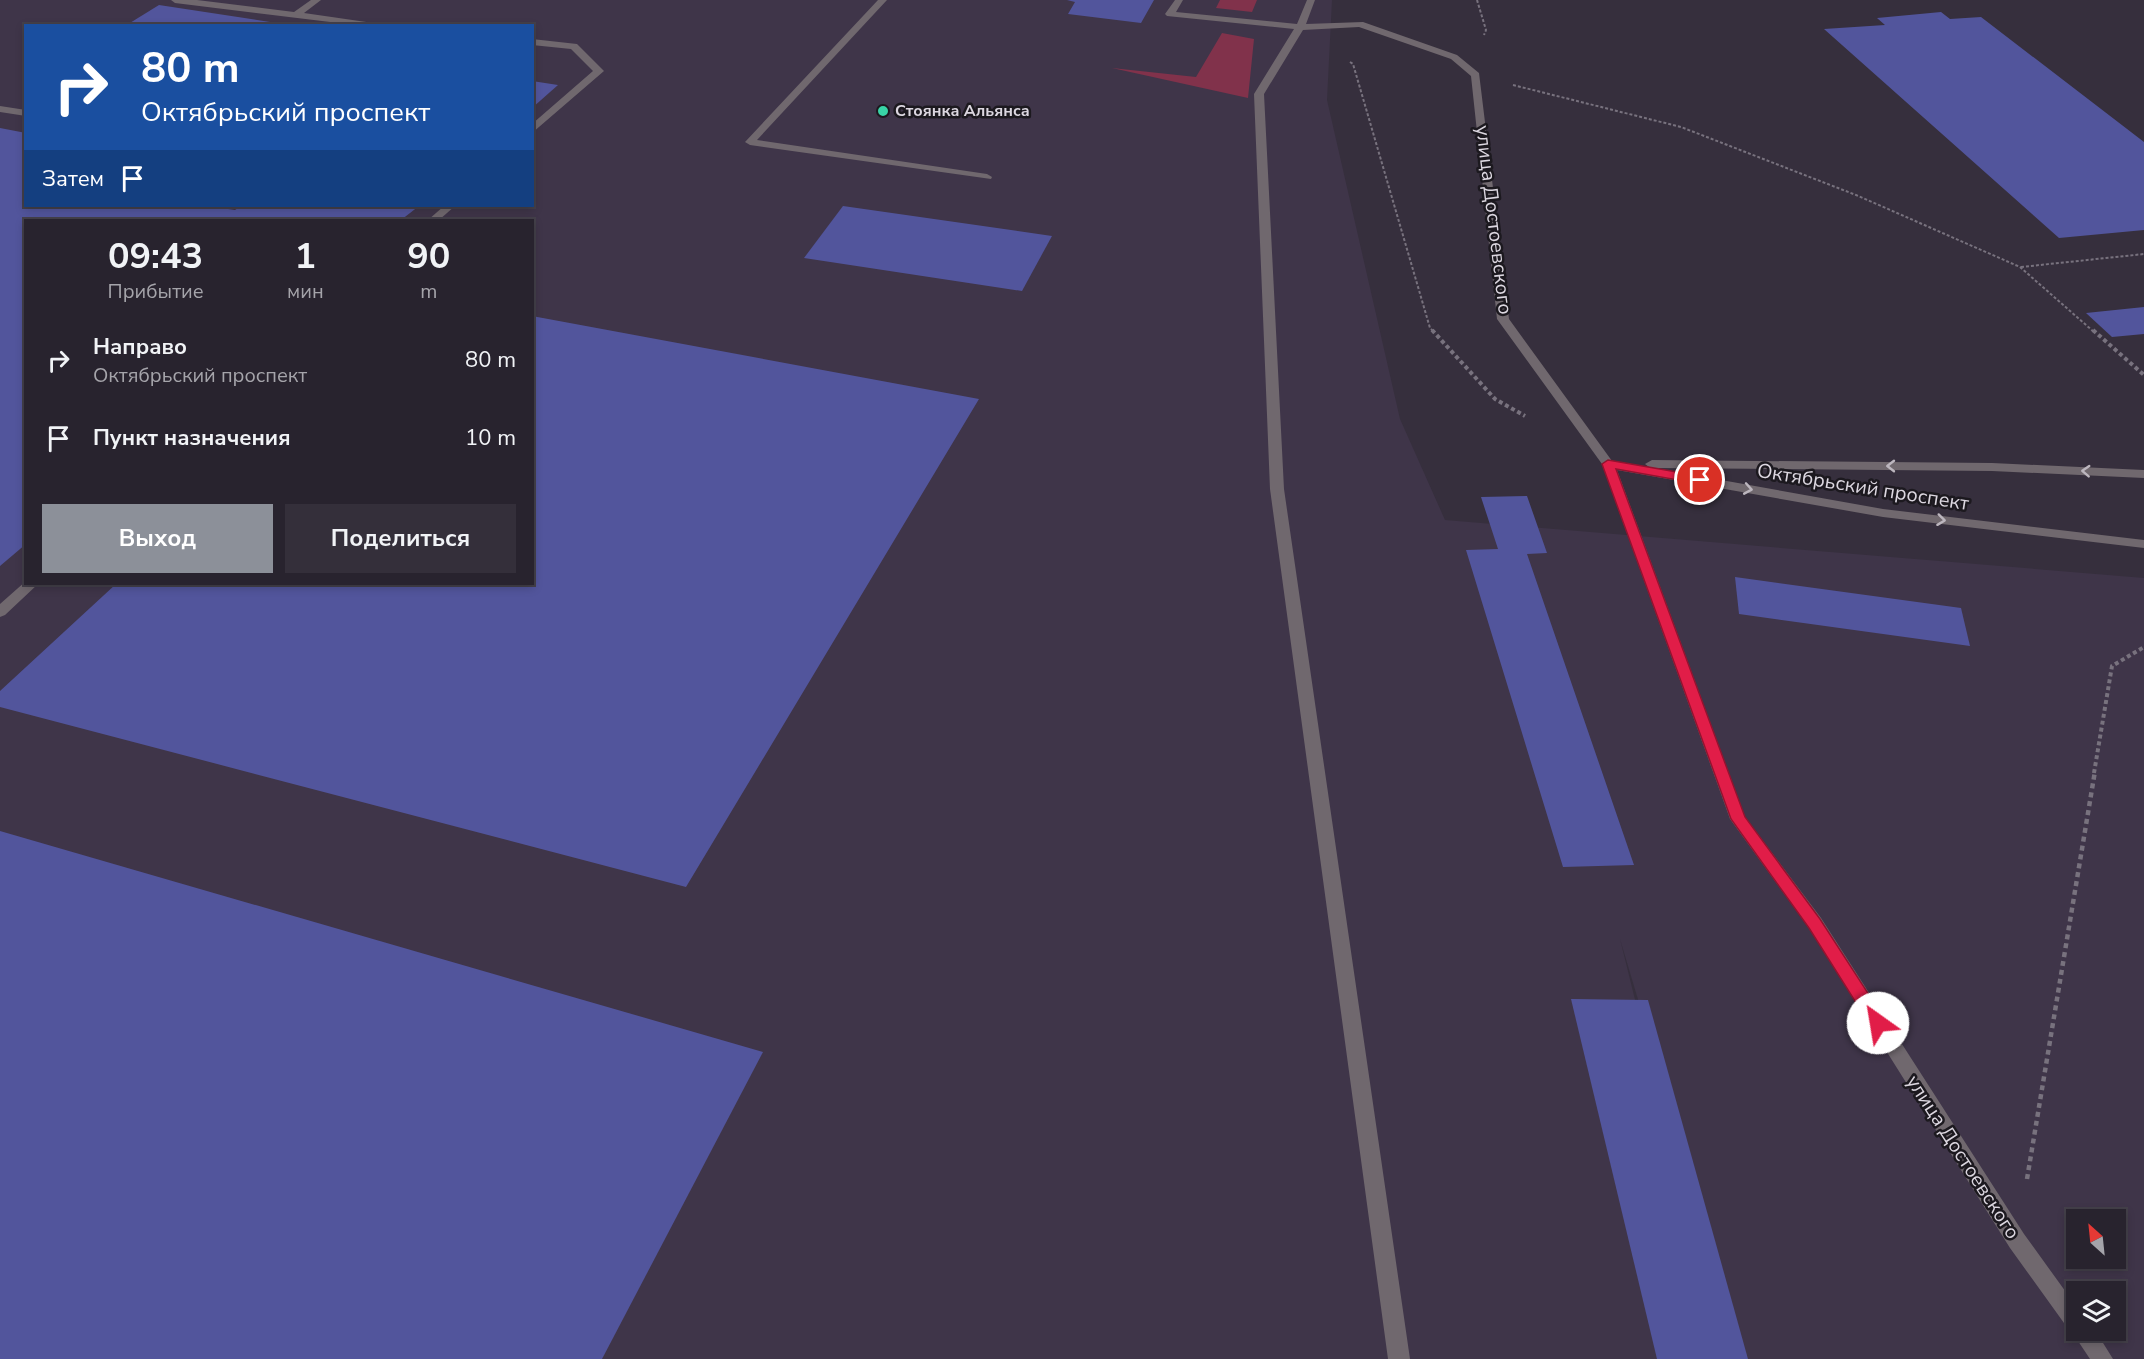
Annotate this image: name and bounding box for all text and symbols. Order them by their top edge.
text: 80 m [141,40,240,97]
icon: right [42,48,120,126]
text: Октябрьский проспект [141,94,430,131]
place label: Стоянка Альянса [895,100,1030,122]
marker: Стоянка Альянса [876,104,890,118]
street label: улица Достоевского [1469,124,1519,316]
icon: arrive [116,162,149,195]
text: Затем [42,164,104,194]
text: 09:43 [108,232,203,281]
text: 1 [295,232,316,281]
text: 90 [407,232,450,281]
text: Прибытие [108,278,204,305]
text: мин [287,278,324,305]
text: m [420,278,437,305]
text: Направо [93,332,187,362]
icon: right [42,344,75,377]
text: 80 m [465,345,516,375]
text: Октябрьский проспект [93,362,307,389]
icon: arrive [42,422,75,455]
text: Пункт назначения [93,423,291,453]
text: 10 m [465,423,516,453]
pin [1674,454,1725,505]
street label: Октябрьский проспект [1755,457,1971,517]
one-way arrow [1886,460,1895,472]
icon: arrive [1683,463,1716,496]
one-way arrow [2081,465,2090,478]
one-way arrow [1743,482,1753,495]
button: Выход [42,504,273,573]
button: Поделиться [285,504,516,573]
one-way arrow [1936,513,1945,526]
position arrow [1846,991,1910,1055]
street label: улица Достоевского [1900,1070,2026,1244]
north arrow [2066,1209,2126,1269]
map controls [2066,1209,2126,1341]
button: layers [2066,1281,2126,1341]

